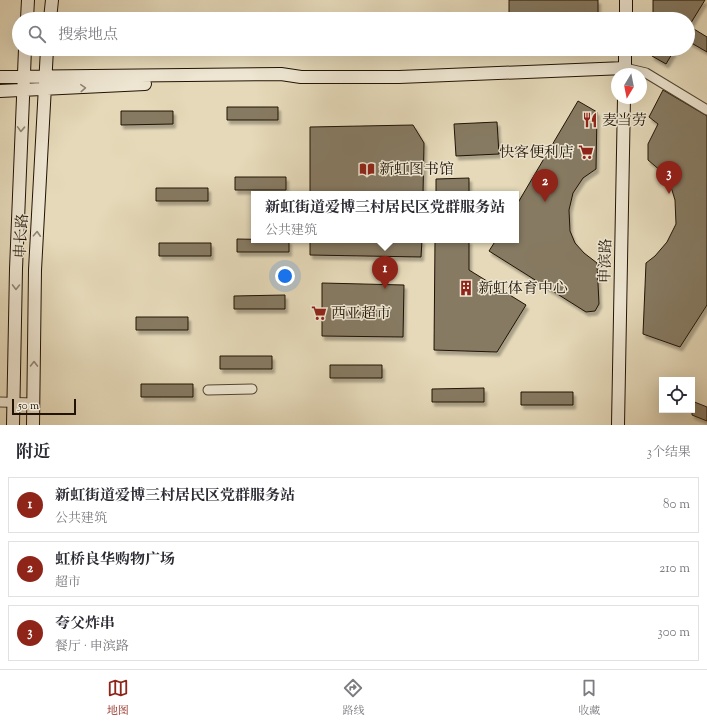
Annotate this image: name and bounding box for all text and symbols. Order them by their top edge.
search box [12,12,695,56]
icon: search [26,23,48,45]
text: 搜索地点 [58,25,118,46]
north arrow [611,68,647,104]
one-way arrow [80,83,86,92]
restaurant icon: 麦当劳 [581,111,599,129]
place label: 麦当劳 [602,111,647,132]
one-way arrow [16,126,25,132]
place label: 快客便利店 [499,143,574,164]
supermarket icon: 快客便利店 [577,143,595,161]
library icon: 新虹图书馆 [358,160,376,178]
place label: 新虹图书馆 [379,160,454,181]
pin: 3 [656,161,682,194]
pin: 2 [532,169,558,202]
popup [251,191,519,243]
text: 新虹街道爱博三村居民区党群服务站 [265,198,505,219]
street label: 申长路 [11,213,34,259]
text: 公共建筑 [265,222,317,240]
one-way arrow [33,231,41,237]
street label: 申滨路 [596,238,617,284]
pin: 1 [372,256,398,289]
your location [275,266,295,286]
building icon: 新虹体育中心 [457,279,475,297]
place label: 新虹体育中心 [478,279,568,300]
one-way arrow [11,284,20,290]
supermarket icon: 西亚超市 [310,304,328,322]
place label: 西亚超市 [331,304,391,325]
one-way arrow [30,361,38,367]
map controls [659,377,695,413]
button: locate [659,377,695,413]
scale bar [12,397,76,416]
text: 50 m [18,398,39,414]
text: 附近 [16,441,50,465]
text: 3个结果 [647,444,691,462]
text: 新虹街道爱博三村居民区党群服务站 [55,486,295,507]
text: 1 [28,496,32,514]
text: 80 m [663,496,690,514]
text: 公共建筑 [55,510,107,528]
text: 虹桥良华购物广场 [55,550,175,571]
text: 2 [27,560,33,578]
text: 210 m [659,560,690,578]
text: 超市 [55,574,81,592]
text: 夸父炸串 [55,614,115,635]
text: 3 [27,624,33,642]
text: 300 m [658,624,690,642]
text: 餐厅 · 申滨路 [55,638,129,656]
tab: 地图 [107,677,129,719]
tab: 路线 [342,677,364,719]
tab: 收藏 [578,677,600,719]

